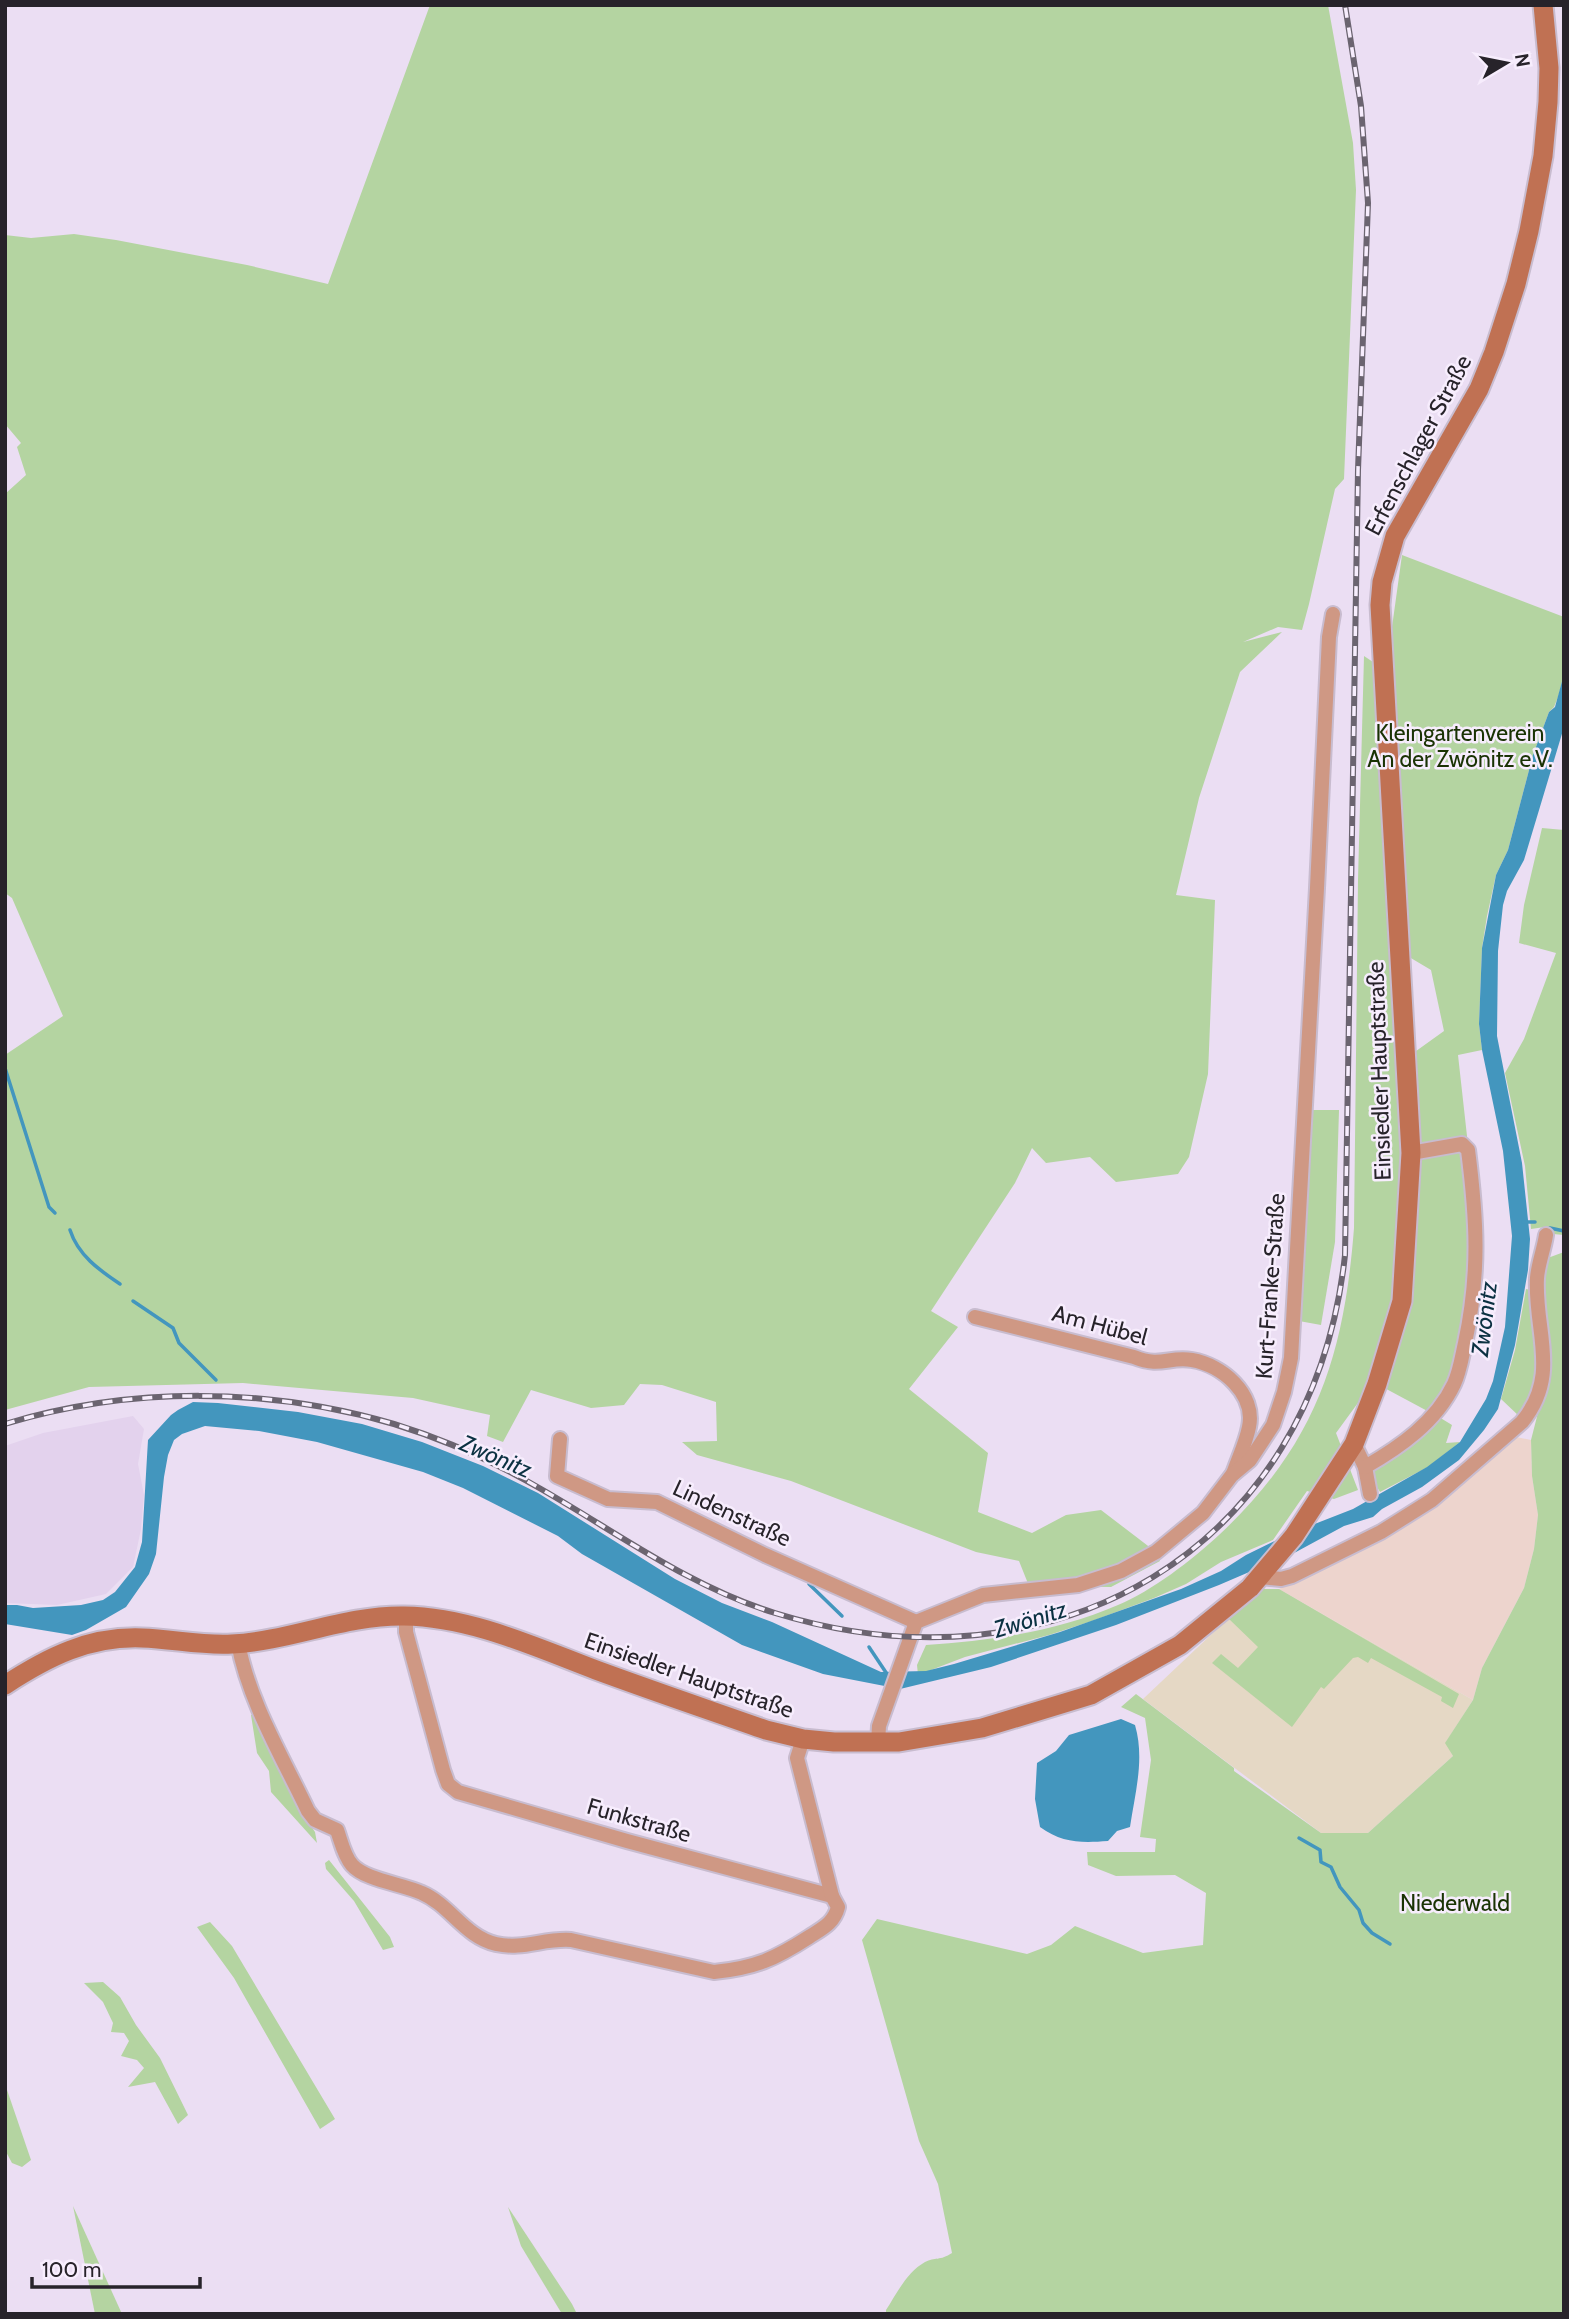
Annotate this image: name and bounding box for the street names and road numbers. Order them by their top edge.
street label: Erfenschlager Straße [1359,350,1477,540]
street label: Einsiedler Hauptstraße [1361,961,1397,1181]
street label: Kurt-Franke-Straße [1250,1192,1290,1380]
street label: Am Hübel [1049,1299,1151,1351]
street label: Lindenstraße [669,1473,796,1553]
street label: Einsiedler Hauptstraße [581,1626,797,1724]
street label: Funkstraße [584,1792,694,1848]

